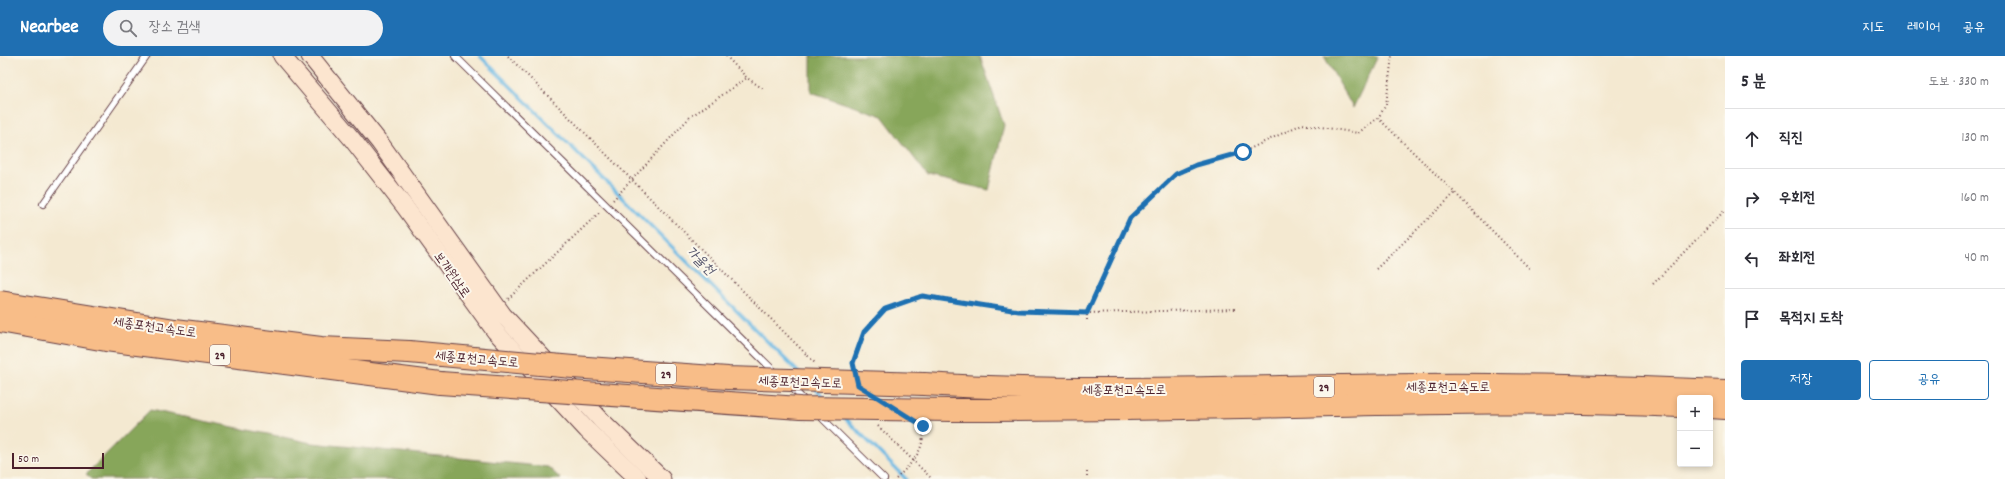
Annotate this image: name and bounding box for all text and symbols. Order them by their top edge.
search box [103,10,383,46]
text: Nearbee [20,15,79,42]
icon: search [117,17,139,39]
text: 장소 검색 [149,17,200,39]
text: 지도 [1862,18,1885,38]
text: 레이어 [1907,18,1940,38]
text: 공유 [1962,18,1985,38]
text: 5 분 [1741,71,1766,95]
text: 도보 · 330 m [1929,73,1989,92]
icon: ahead [1741,128,1763,150]
text: 직진 [1779,128,1803,150]
text: 130 m [1961,129,1989,148]
route start [1234,143,1252,161]
icon: right [1741,188,1763,210]
text: 우회전 [1779,188,1815,210]
text: 160 m [1961,189,1989,208]
water label: 가율천 [681,242,720,282]
icon: left [1741,248,1763,270]
text: 좌회전 [1779,248,1815,270]
street label: 보개원삼로 [428,249,474,302]
text: 40 m [1965,249,1989,268]
icon: arrive [1741,308,1763,330]
text: 목적지 도착 [1779,308,1843,330]
street label: 세종포천고속도로 [112,313,197,344]
road number: 29 [210,345,230,365]
street label: 세종포천고속도로 [434,347,519,374]
button: 저장 [1741,360,1861,400]
button: 공유 [1869,360,1989,400]
road number: 29 [656,364,676,384]
street label: 세종포천고속도로 [758,373,842,394]
road number: 29 [1314,377,1334,397]
street label: 세종포천고속도로 [1406,379,1490,398]
street label: 세종포천고속도로 [1082,382,1166,401]
map controls [1677,395,1713,467]
button: + [1677,395,1713,431]
route end [914,417,932,435]
button: − [1677,431,1713,467]
scale bar [12,451,104,470]
text: 50 m [18,452,39,468]

